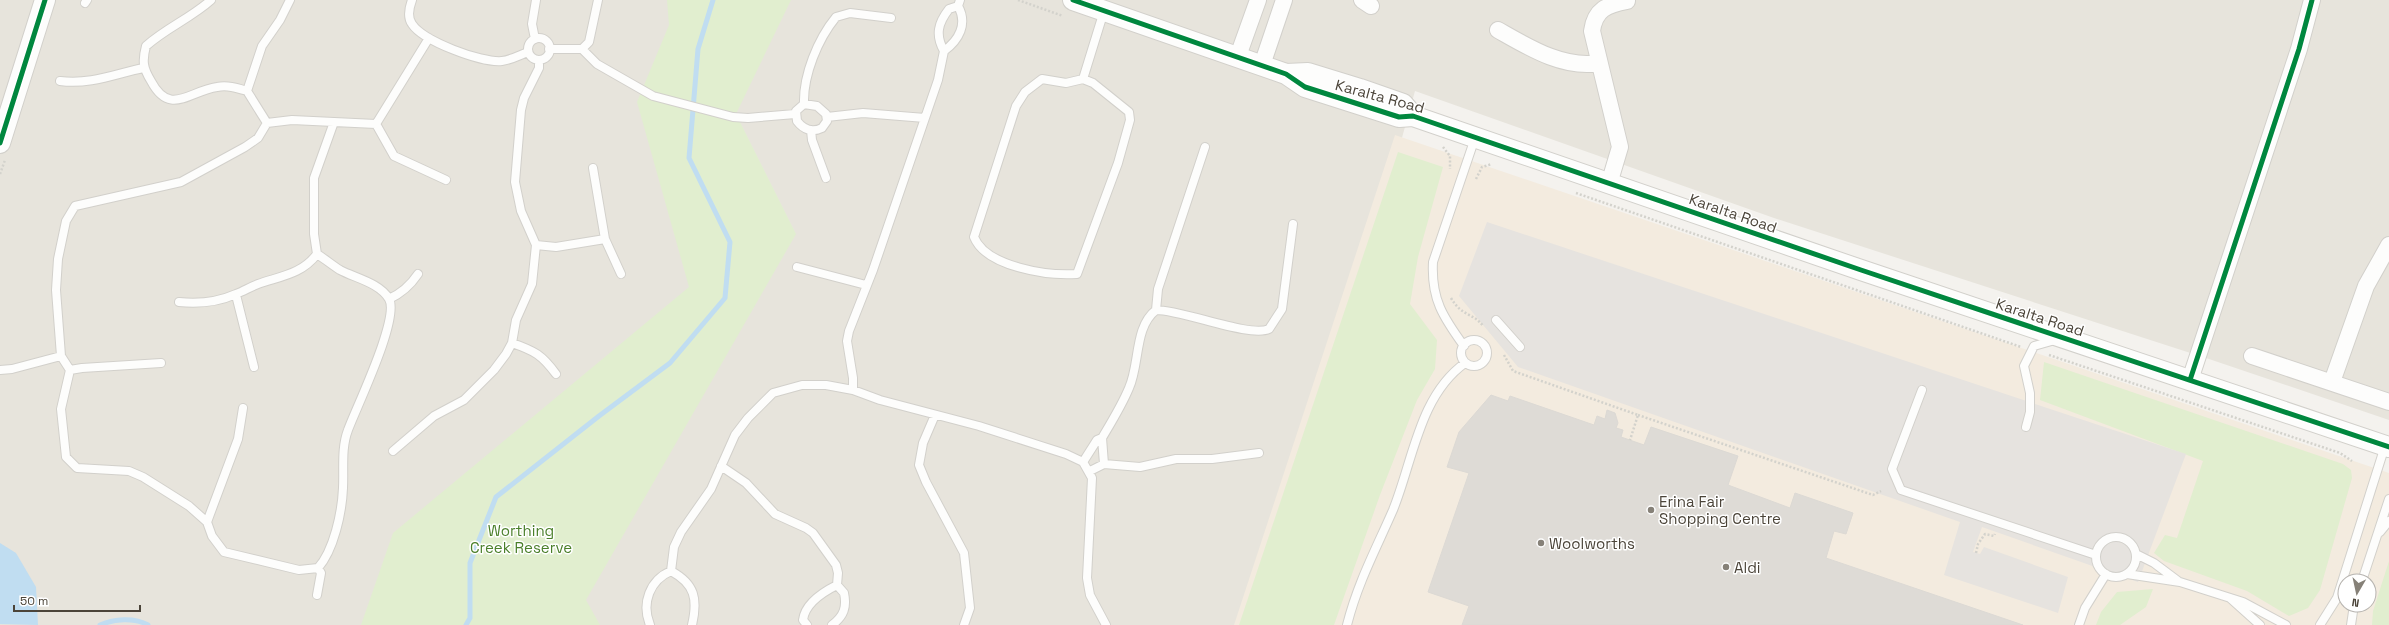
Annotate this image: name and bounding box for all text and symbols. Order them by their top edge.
street label: Karalta Road [1333,75,1427,117]
street label: Karalta Road [1687,189,1779,237]
street label: Karalta Road [1993,294,2087,340]
place label: Erina Fair Shopping Centre [1659,492,1781,528]
marker: Erina Fair Shopping Centre [1646,505,1656,515]
park label: Worthing Creek Reserve [470,521,572,557]
place label: Woolworths [1549,534,1635,553]
marker: Woolworths [1536,538,1546,548]
place label: Aldi [1734,558,1760,577]
marker: Aldi [1721,562,1731,572]
north arrow [2337,573,2377,613]
scale bar [14,587,140,613]
text: 50 m [20,593,48,609]
text: N [2351,595,2360,610]

